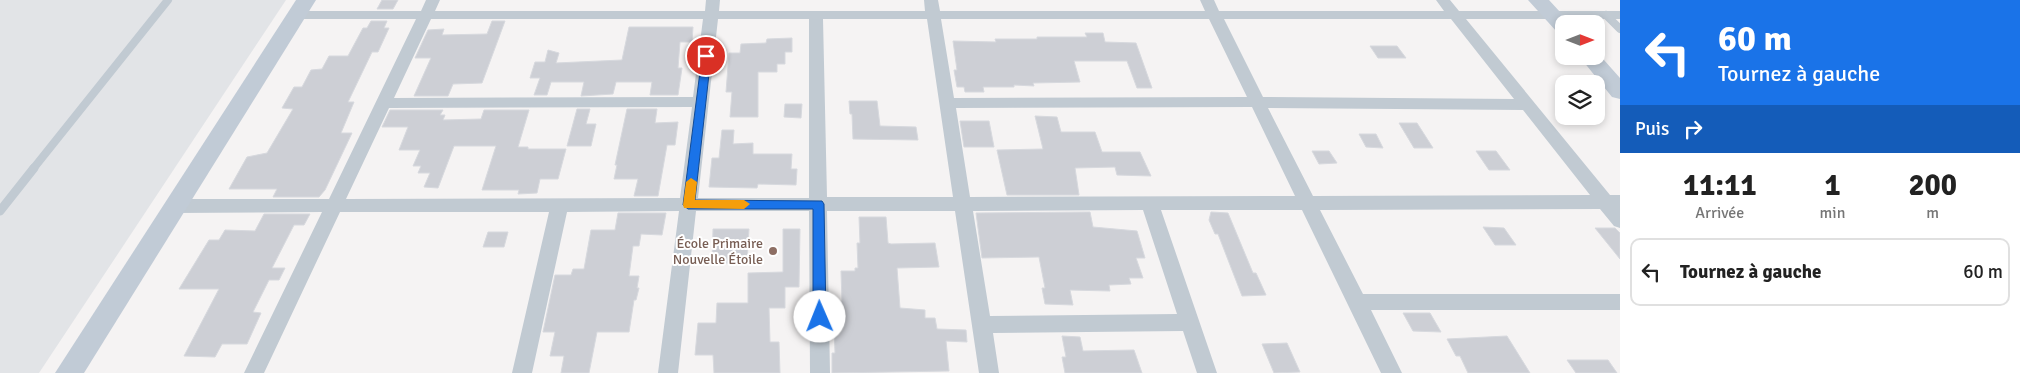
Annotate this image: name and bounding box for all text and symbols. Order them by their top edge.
north arrow [1555,15,1605,65]
map controls [1555,15,1605,125]
text: 60 m [1718,17,1792,60]
icon: left [1635,20,1700,85]
pin [685,35,727,77]
icon: arrive [692,42,720,70]
text: Tournez à gauche [1718,60,1880,87]
button: layers [1555,75,1605,125]
icon: right [1679,115,1707,143]
text: Puis [1635,117,1669,141]
text: 11:11 [1683,167,1757,204]
text: 1 [1824,167,1841,204]
text: 200 [1908,167,1957,204]
text: Arrivée [1695,203,1744,223]
text: min [1820,203,1845,223]
text: m [1926,203,1939,223]
place label: École Primaire Nouvelle Étoile [673,235,763,268]
marker: École Primaire Nouvelle Étoile [767,245,779,257]
icon: left [1637,258,1665,286]
text: Tournez à gauche [1680,260,1821,284]
text: 60 m [1963,260,2003,284]
position arrow [793,290,845,342]

